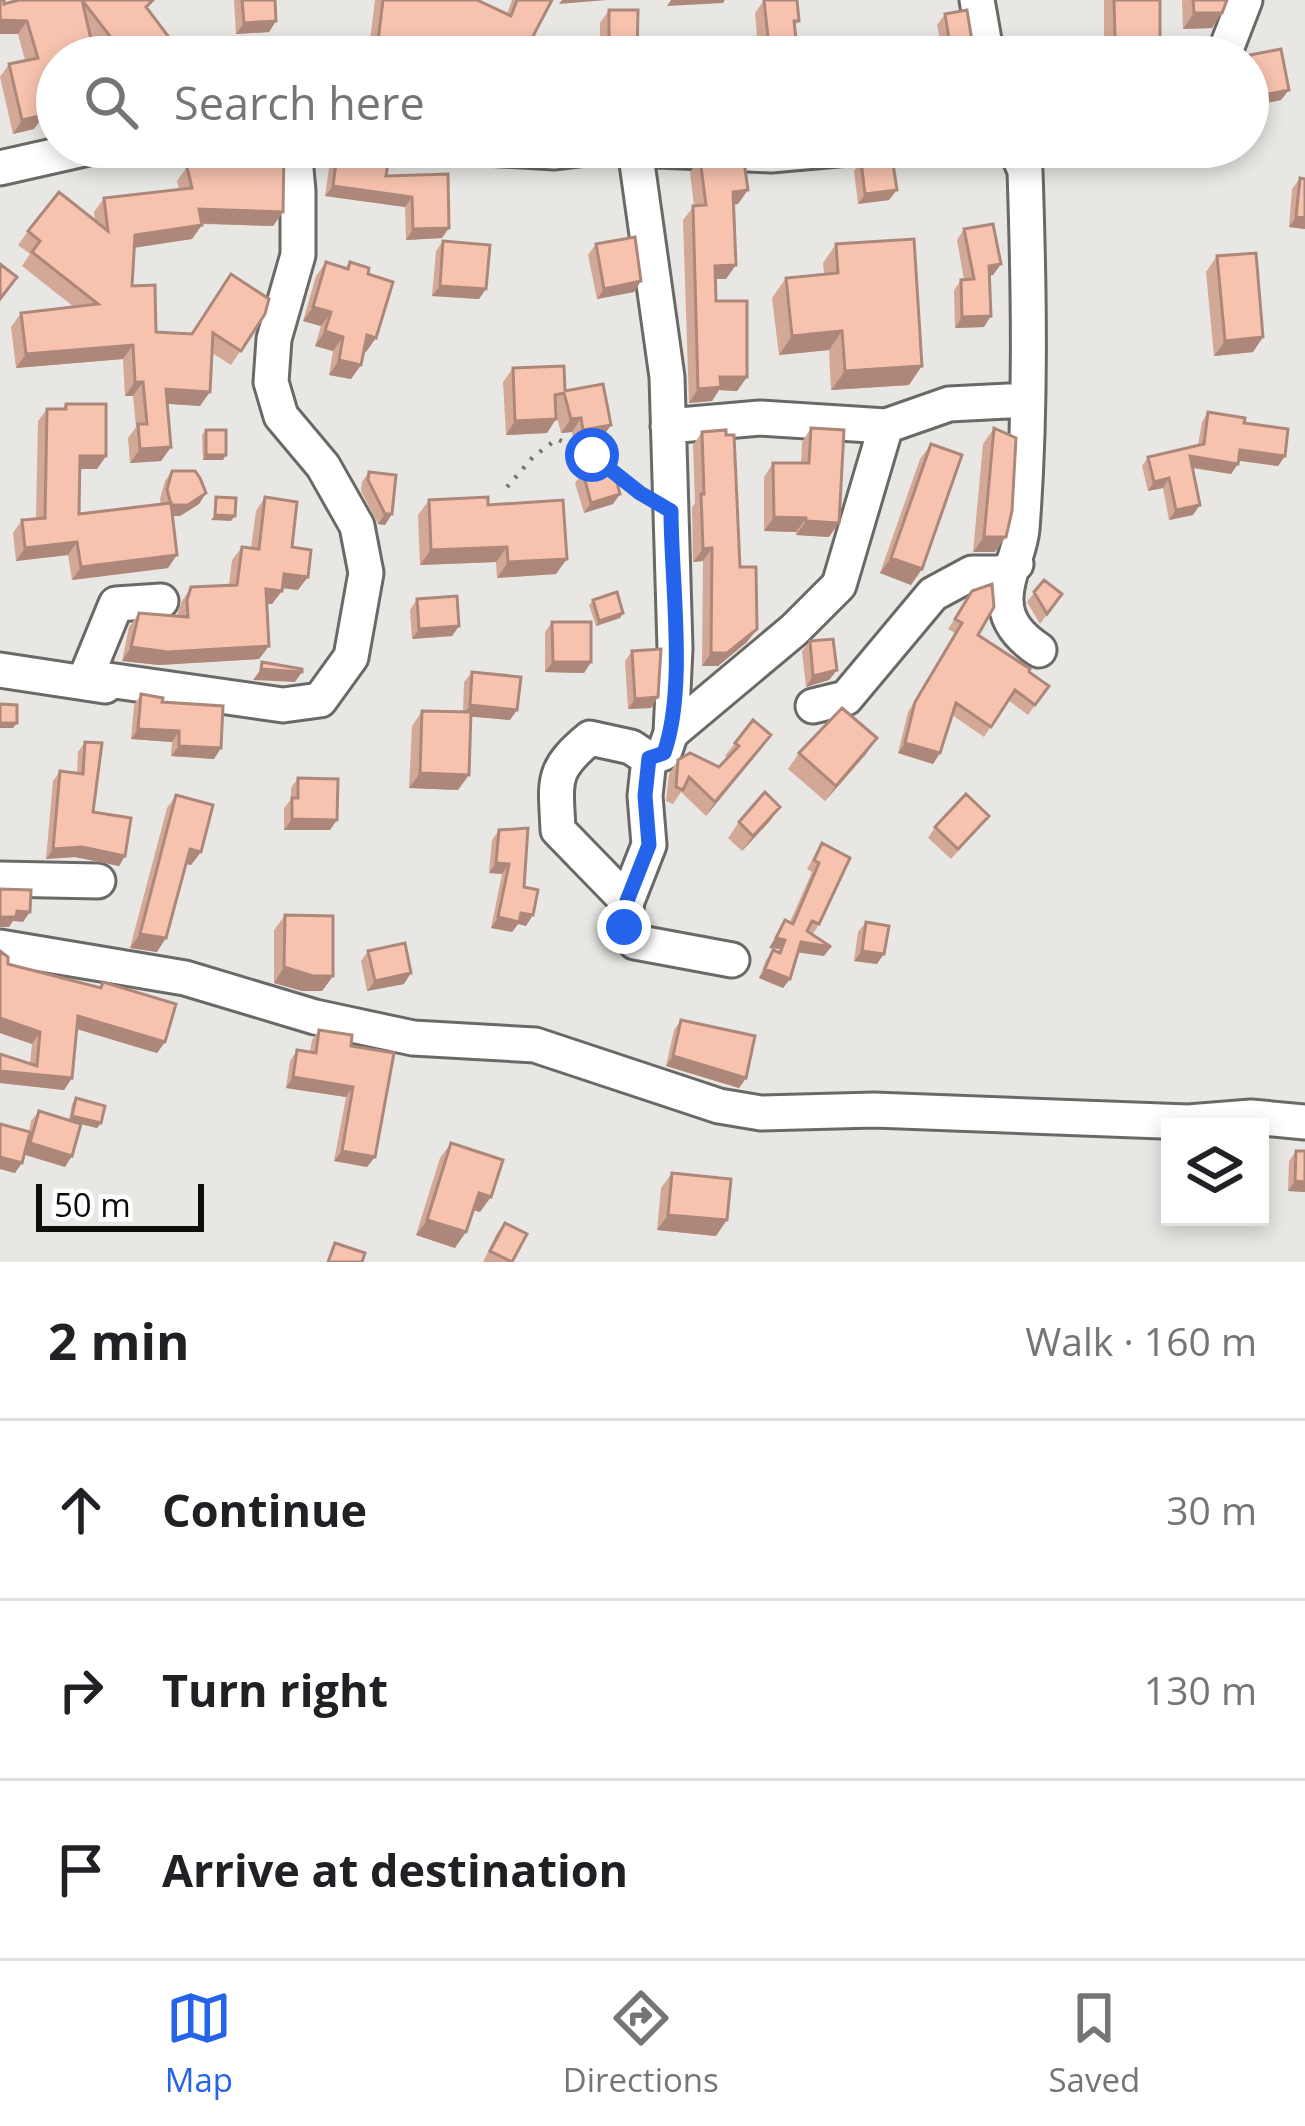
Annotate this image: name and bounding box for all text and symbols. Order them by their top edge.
search box [36,36,1269,168]
icon: search [78,69,144,135]
text: Search here [174,72,425,133]
route start [565,428,619,482]
route end [597,900,651,954]
map controls [1161,1118,1269,1226]
button: layers [1161,1118,1269,1226]
scale bar [36,1178,204,1231]
text: 50 m [54,1182,131,1227]
text: 2 min [48,1305,190,1375]
text: Walk · 160 m [1025,1314,1257,1367]
icon: ahead [48,1477,114,1543]
text: Continue [162,1479,367,1540]
text: 30 m [1166,1483,1257,1536]
icon: right [48,1657,114,1723]
text: Turn right [162,1659,388,1720]
text: 130 m [1144,1663,1257,1716]
icon: arrive [48,1837,114,1903]
text: Arrive at destination [162,1839,628,1900]
tab: Map [165,1985,233,2102]
tab: Directions [563,1985,719,2102]
tab: Saved [1048,1985,1140,2102]

